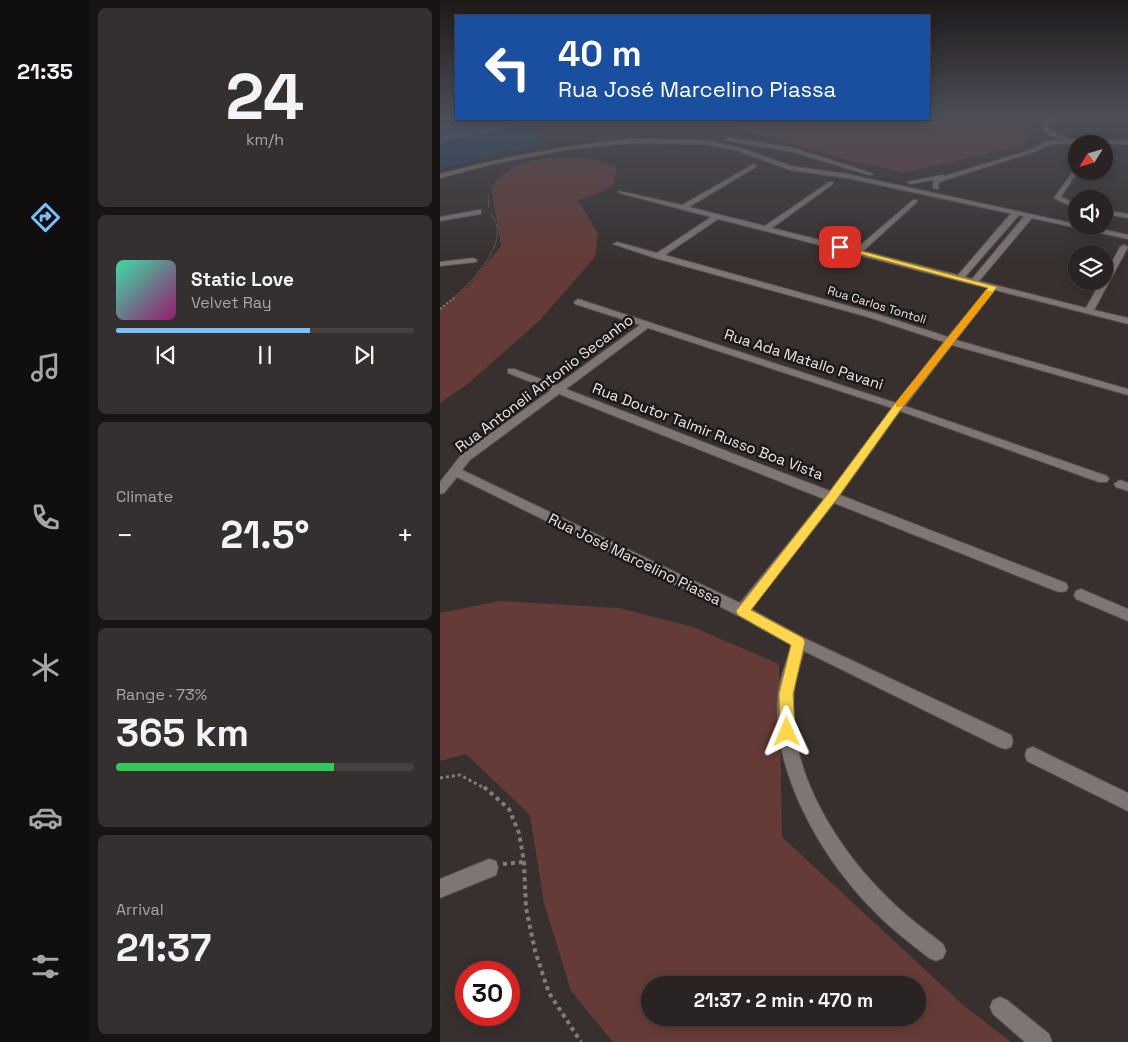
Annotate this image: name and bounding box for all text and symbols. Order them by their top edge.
text: 40 m [558,32,642,76]
icon: left [475,35,540,100]
text: 24 [226,55,304,138]
text: 21:35 [17,57,73,85]
text: Rua José Marcelino Piassa [558,75,836,103]
text: km/h [246,129,284,150]
north arrow [1068,135,1112,180]
map controls [1068,135,1113,290]
button: sound [1068,190,1113,235]
icon: directions [28,200,63,235]
pin [819,226,861,268]
icon: arrive [826,233,854,261]
button: layers [1068,245,1113,290]
text: Static Love [191,267,294,292]
street label: Rua Carlos Tontoli [826,282,928,328]
text: Velvet Ray [191,292,272,313]
street label: Rua Antoneli Antonio Secanho [451,310,637,456]
street label: Rua Ada Matallo Pavani [722,324,886,394]
icon: previous [152,341,180,369]
icon: pause [251,341,279,369]
icon: next [350,341,378,369]
icon: music [28,350,63,385]
street label: Rua Doutor Talmir Russo Boa Vista [590,378,826,484]
text: Climate [116,486,173,507]
icon: phone [28,500,63,535]
street label: Rua José Marcelino Piassa [546,509,725,609]
text: 21.5° [221,511,309,559]
text: − [116,517,133,553]
text: + [397,517,414,553]
icon: climate [28,650,63,685]
text: Range · 73% [116,684,207,705]
position arrow [760,705,812,757]
text: 365 km [116,709,249,757]
icon: car [28,800,63,835]
text: Arrival [116,899,164,920]
text: 21:37 [116,924,211,972]
icon: filters [28,949,63,984]
speed limit sign: 30 [455,961,520,1026]
text: 21:37 · 2 min · 470 m [694,988,873,1013]

